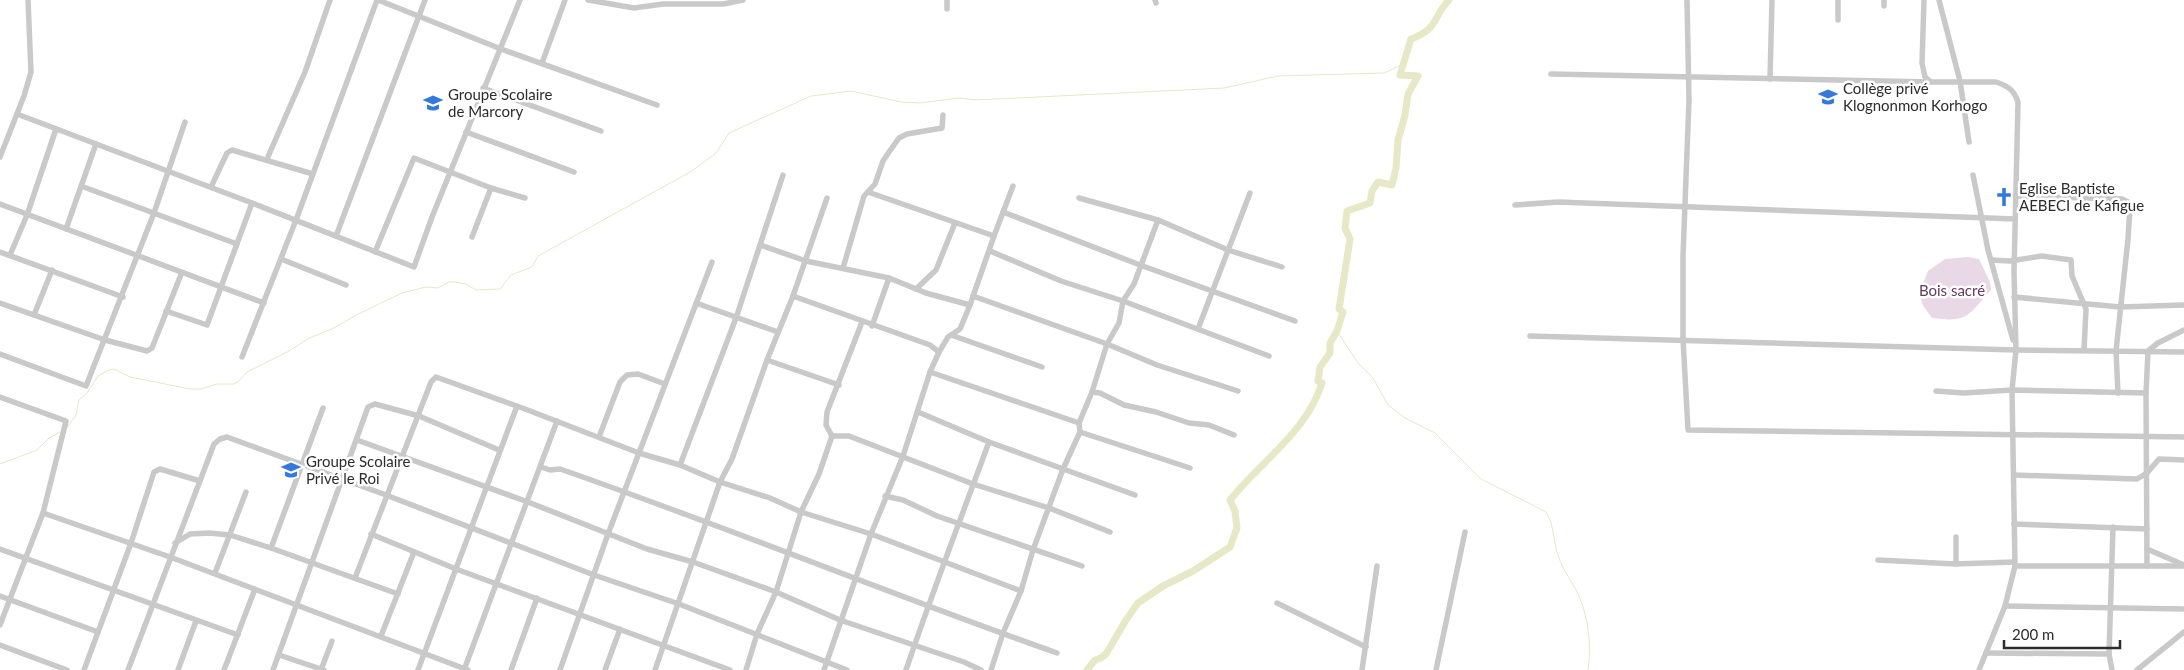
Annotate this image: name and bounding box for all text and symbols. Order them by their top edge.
place label: Collège privé Klognonmon Korhogo [1843,79,1987,114]
place label: Groupe Scolaire de Marcory [448,85,552,120]
school or university icon: Collège privé Klognonmon Korhogo [1817,86,1839,108]
school or university icon: Groupe Scolaire de Marcory [422,92,444,114]
place label: Eglise Baptiste AEBECI de Kafigue [2019,179,2144,214]
church icon: Eglise Baptiste AEBECI de Kafigue [1993,186,2015,208]
park label: Bois sacré [1919,281,1985,299]
place label: Groupe Scolaire Privé le Roi [306,452,410,487]
school or university icon: Groupe Scolaire Privé le Roi [280,459,302,481]
scale bar [2004,618,2120,650]
text: 200 m [2012,625,2054,643]

